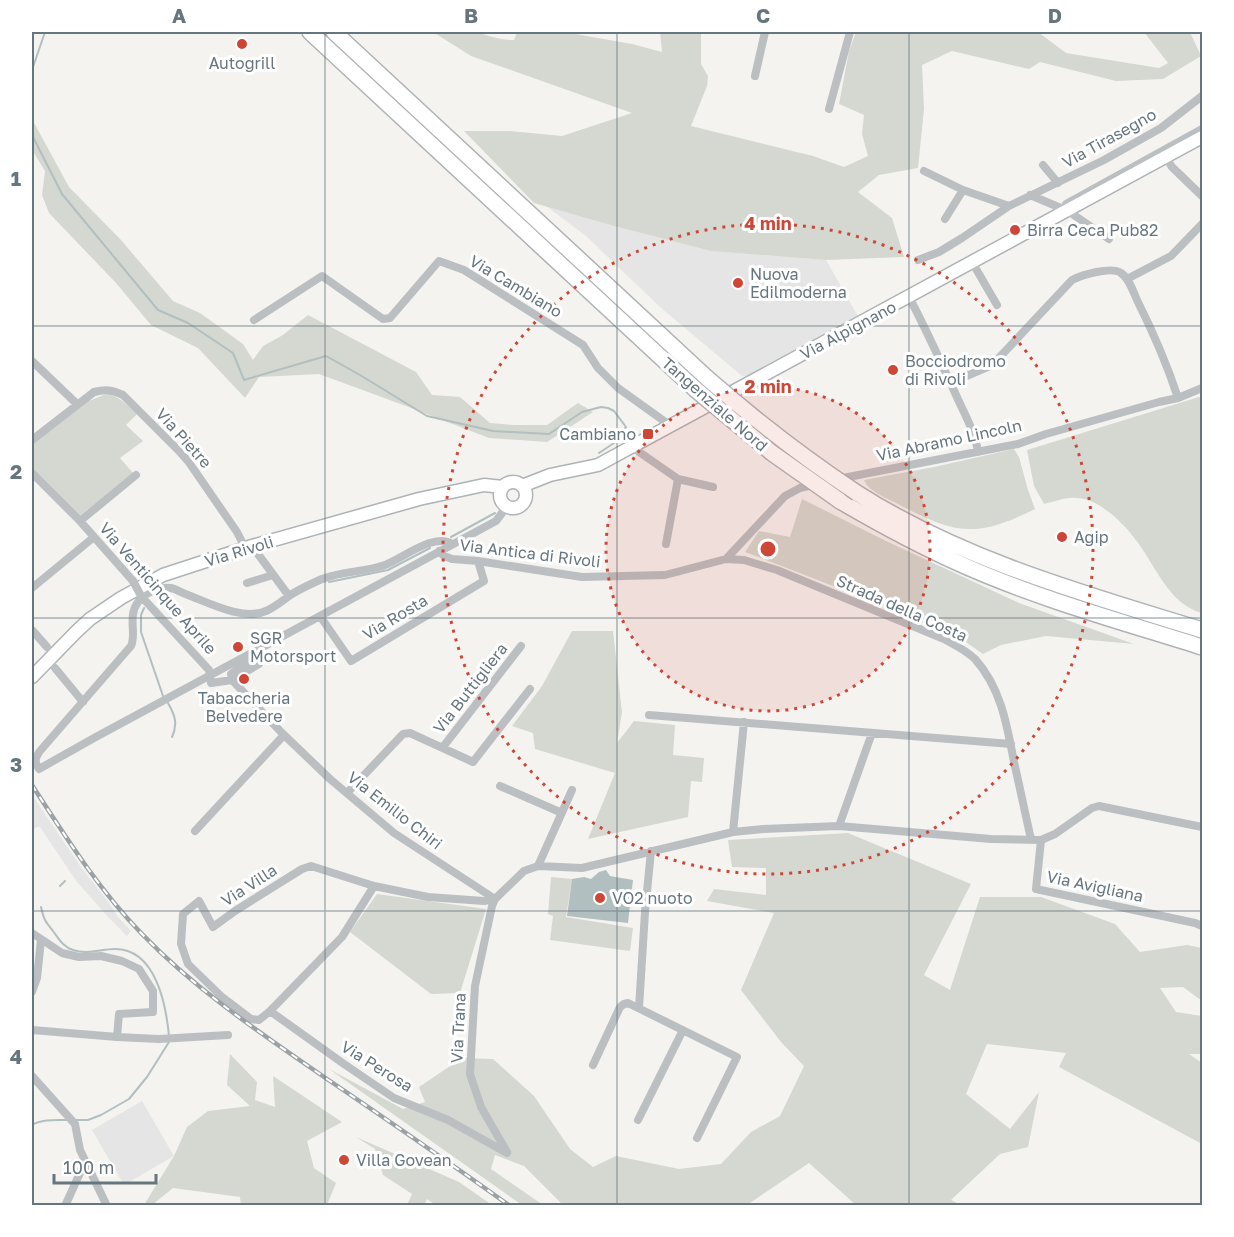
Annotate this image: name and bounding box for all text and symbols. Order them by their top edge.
text: A [172,3,186,27]
text: B [464,3,478,27]
text: C [756,3,770,27]
text: D [1048,3,1062,27]
marker: Autogrill [235,37,249,51]
place label: Autogrill [209,53,275,73]
street label: Via Tirasegno [1058,104,1160,172]
text: 1 [11,166,21,190]
text: 4 min [744,212,792,234]
place label: Birra Ceca Pub82 [1027,220,1158,240]
marker: Birra Ceca Pub82 [1008,223,1022,237]
street label: Via Cambiano [466,250,566,322]
place label: Nuova Edilmoderna [750,264,847,302]
marker: Nuova Edilmoderna [731,276,745,290]
street label: Via Alpignano [797,296,899,364]
place label: Bocciodromo di Rivoli [905,351,1006,389]
street label: Tangenziale Nord [658,353,772,455]
marker: Bocciodromo di Rivoli [886,363,900,377]
text: 2 min [744,375,792,397]
street label: Via Pietre [152,404,216,472]
street label: Via Abramo Lincoln [875,415,1023,465]
place label: Cambiano [559,424,636,444]
marker: Cambiano [641,427,655,441]
text: 2 [10,459,22,483]
street label: Via Venticinque Aprile [95,518,221,658]
place label: Agip [1074,527,1109,547]
marker: Agip [1055,530,1069,544]
street label: Via Rivoli [202,531,276,571]
street label: Via Antica di Rivoli [458,534,602,572]
centre of rings [758,539,778,559]
street label: Strada della Costa [833,570,971,646]
street label: Via Rosta [359,590,431,644]
place label: SGR Motorsport [250,628,336,666]
street label: Via Buttigliera [429,639,511,737]
marker: SGR Motorsport [231,640,245,654]
marker: Tabaccheria Belvedere [237,672,251,686]
place label: Tabaccheria Belvedere [198,688,290,726]
text: 3 [10,752,22,776]
street label: Via Emilio Chiri [344,767,446,853]
street label: Via Villa [217,860,281,910]
street label: Via Avigliana [1045,866,1145,906]
place label: VO2 nuoto [612,888,693,908]
marker: VO2 nuoto [593,891,607,905]
street label: Via Trana [446,992,470,1064]
street label: Via Perosa [337,1036,417,1096]
text: 4 [10,1044,22,1068]
scale bar [54,1147,156,1185]
place label: Villa Govean [356,1150,452,1170]
marker: Villa Govean [337,1153,351,1167]
text: 100 m [63,1156,114,1178]

